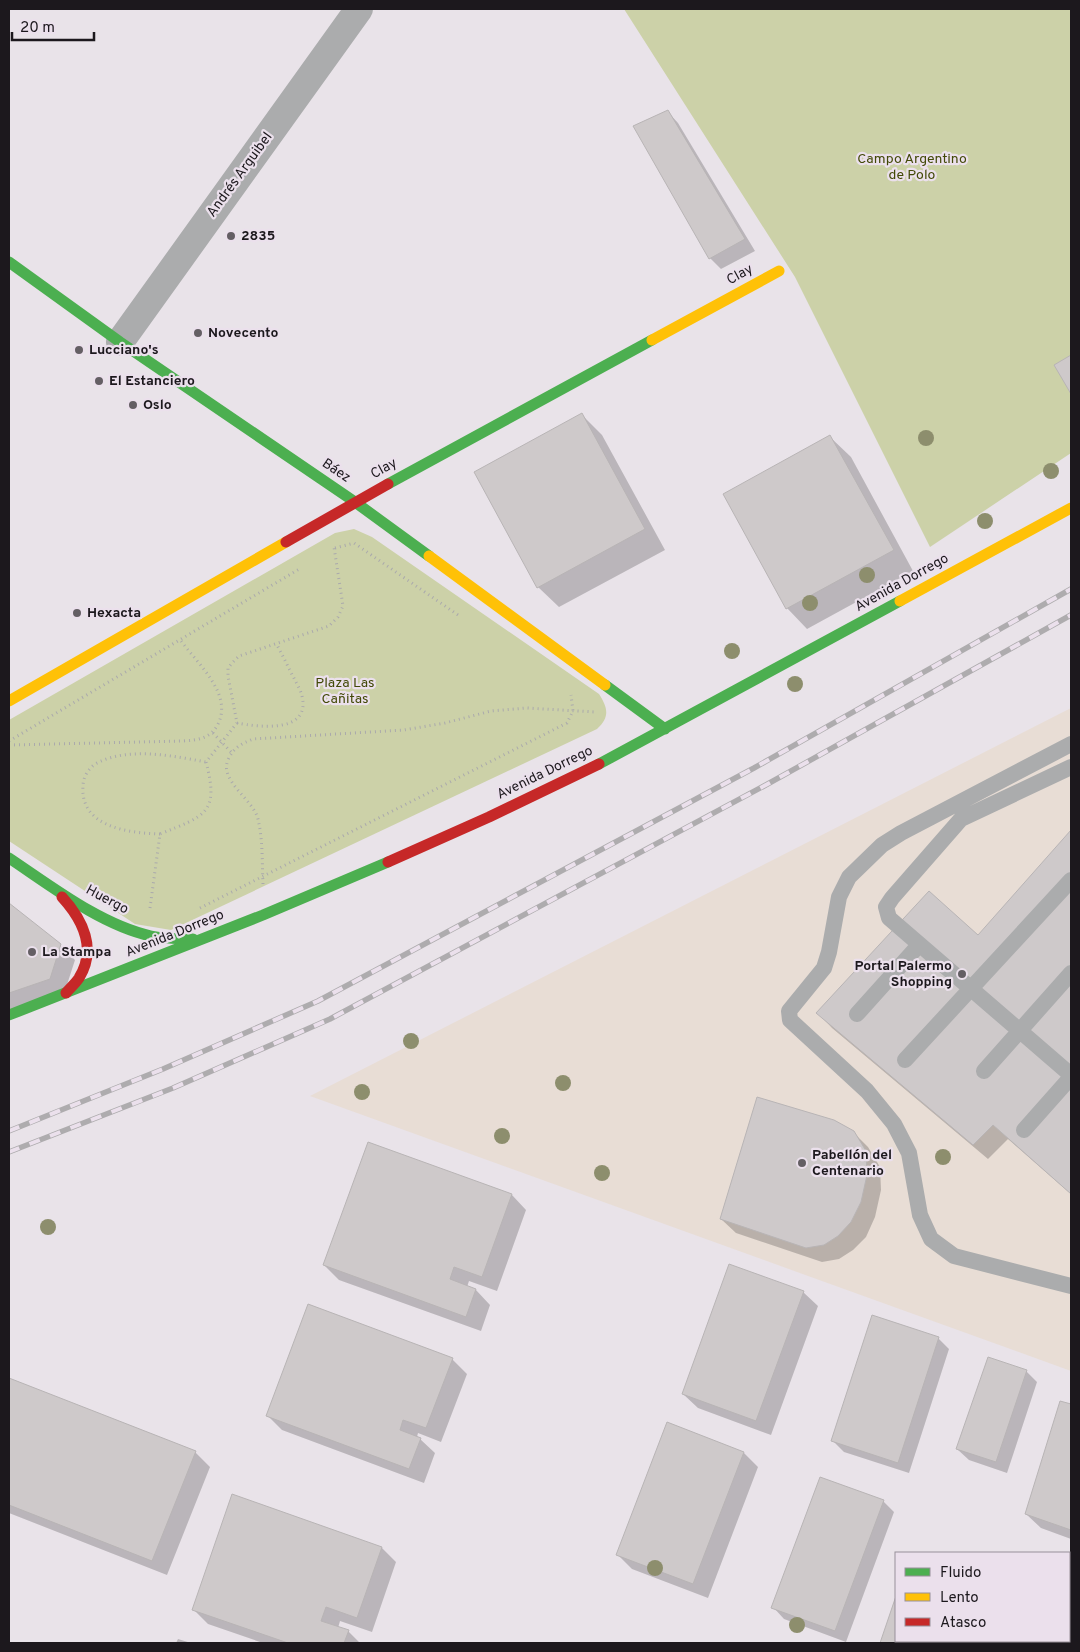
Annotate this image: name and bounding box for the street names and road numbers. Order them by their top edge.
street label: Andrés Arguibel [204,129,276,221]
street label: Clay [724,261,756,289]
street label: Báez [318,455,354,487]
street label: Clay [368,455,400,483]
street label: Avenida Dorrego [852,550,952,616]
street label: Avenida Dorrego [494,742,596,804]
street label: Huergo [83,882,131,918]
street label: Avenida Dorrego [123,906,227,961]

